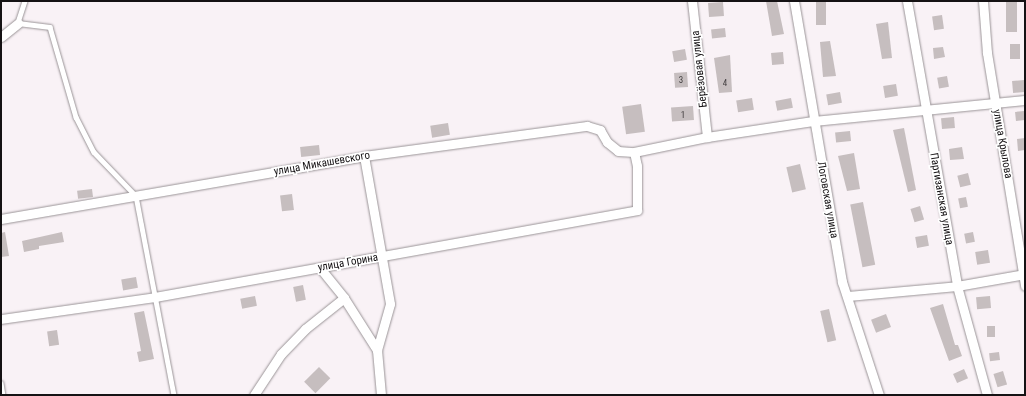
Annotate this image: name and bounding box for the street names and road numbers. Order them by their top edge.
street label: Берёзовая улица [689,30,711,108]
street label: улица Крылова [989,108,1015,180]
street label: улица Микашевского [273,149,371,179]
street label: Партизанская улица [926,152,956,246]
street label: Логовская улица [814,161,840,239]
street label: улица Горина [317,251,379,275]

